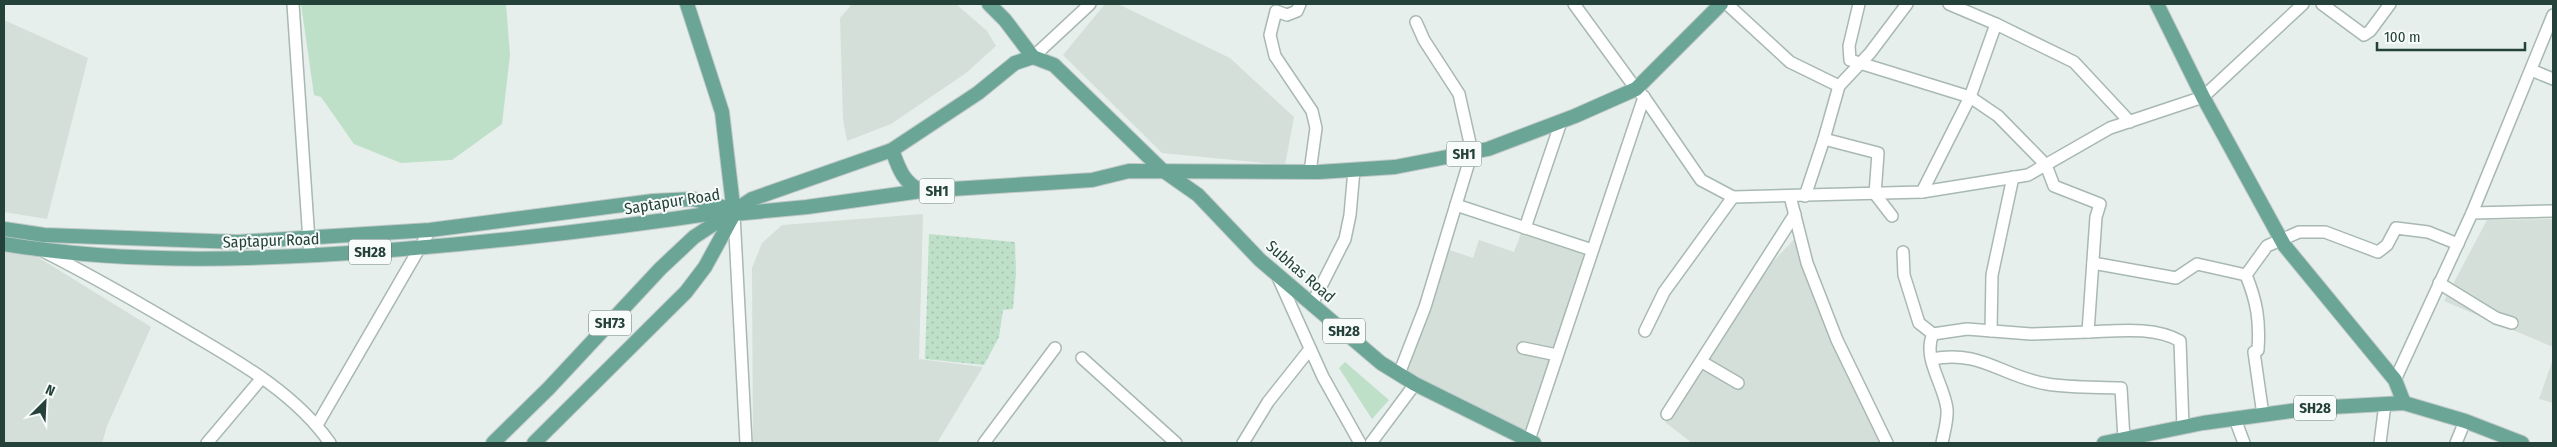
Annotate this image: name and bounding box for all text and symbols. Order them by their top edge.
scale bar [2377,20,2524,52]
text: 100 m [2384,28,2421,46]
road number: SH1 [1446,142,1482,166]
road number: SH1 [920,178,954,204]
street label: Saptapur Road [623,185,721,218]
street label: Saptapur Road [222,229,320,252]
street label: Subhas Road [1262,236,1339,306]
road number: SH28 [349,240,391,264]
road number: SH73 [589,310,631,336]
road number: SH28 [1323,318,1365,344]
north arrow [20,377,70,427]
text: N [43,381,57,400]
road number: SH28 [2294,396,2336,420]

